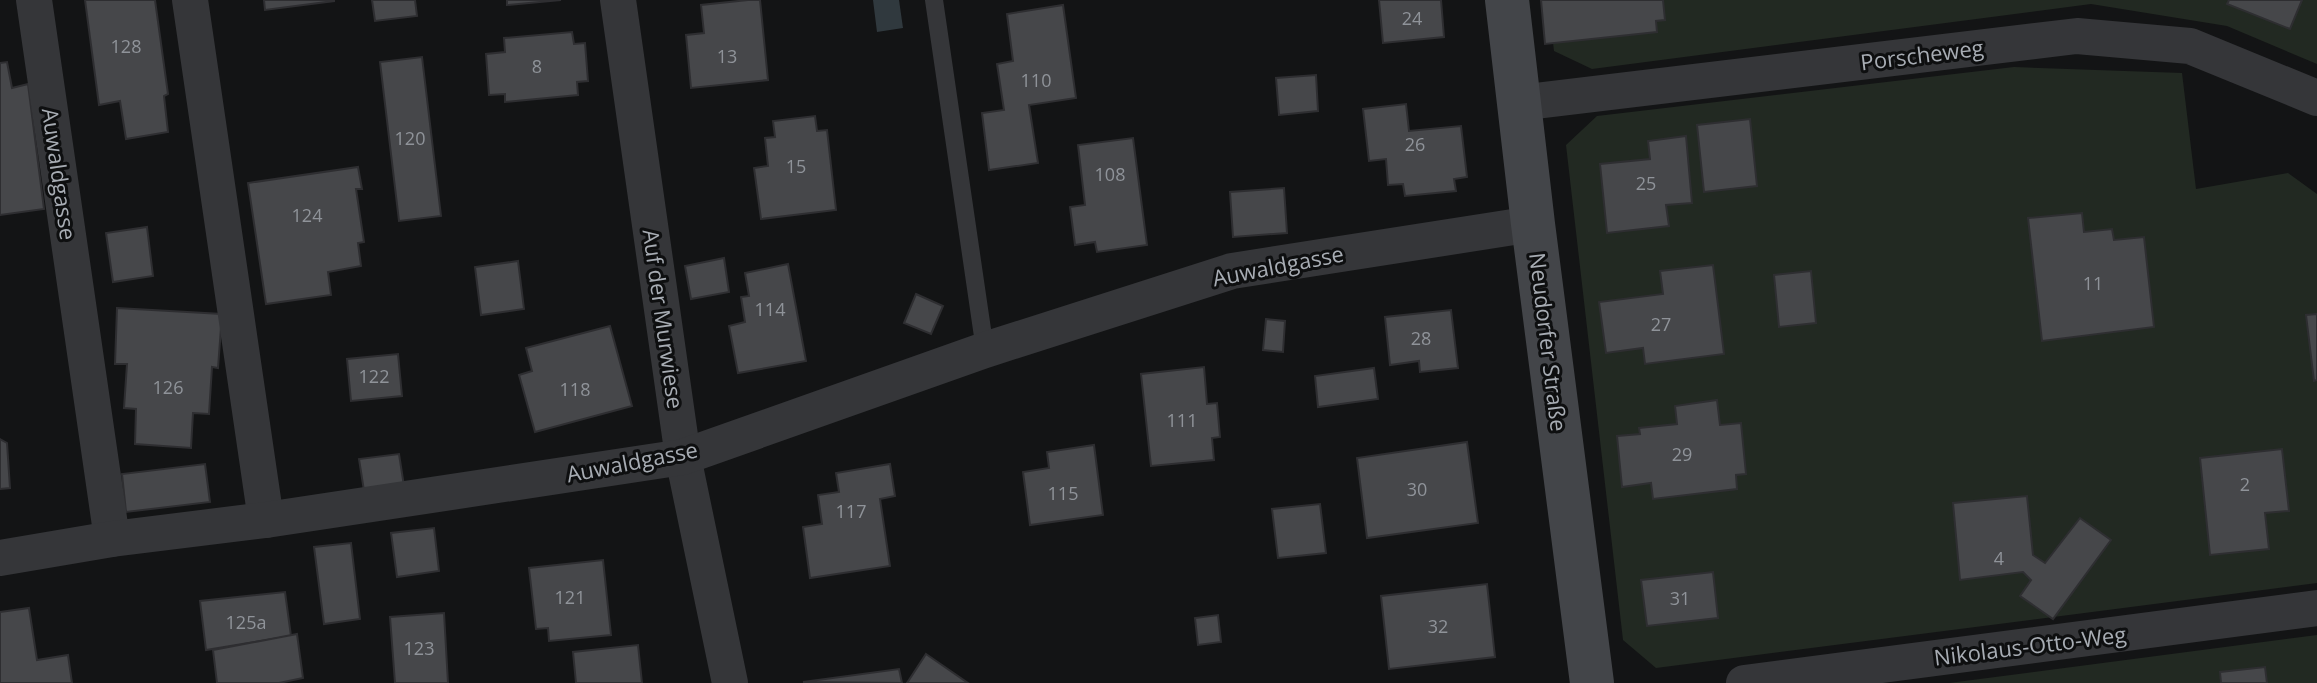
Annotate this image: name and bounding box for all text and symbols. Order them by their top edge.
house number: 24 [1402,6,1422,30]
street label: Porscheweg [1859,32,1985,76]
house number: 128 [111,34,141,58]
house number: 13 [717,44,737,68]
house number: 8 [532,54,542,78]
house number: 110 [1021,68,1051,92]
street label: Auwaldgasse [36,106,84,242]
house number: 120 [395,126,425,150]
house number: 26 [1405,132,1425,156]
house number: 15 [786,154,806,178]
house number: 108 [1095,162,1125,186]
house number: 25 [1636,171,1656,195]
house number: 124 [292,203,322,227]
street label: Auf der Murwiese [637,227,691,411]
street label: Auwaldgasse [1210,238,1346,292]
street label: Neudorfer Straße [1523,251,1575,433]
house number: 11 [2083,271,2103,295]
house number: 114 [755,297,785,321]
house number: 27 [1651,312,1671,336]
house number: 28 [1411,326,1431,350]
house number: 122 [359,364,389,388]
house number: 126 [153,375,183,399]
house number: 118 [560,377,590,401]
house number: 111 [1167,408,1197,432]
street label: Auwaldgasse [564,434,700,488]
house number: 29 [1672,442,1692,466]
house number: 2 [2240,472,2250,496]
house number: 30 [1407,477,1427,501]
house number: 115 [1048,481,1078,505]
house number: 117 [836,499,866,523]
house number: 4 [1994,546,2004,570]
house number: 121 [555,585,585,609]
house number: 31 [1670,586,1690,610]
house number: 125a [226,610,266,634]
house number: 32 [1428,614,1448,638]
street label: Nikolaus-Otto-Weg [1932,618,2128,672]
house number: 123 [404,636,434,660]

